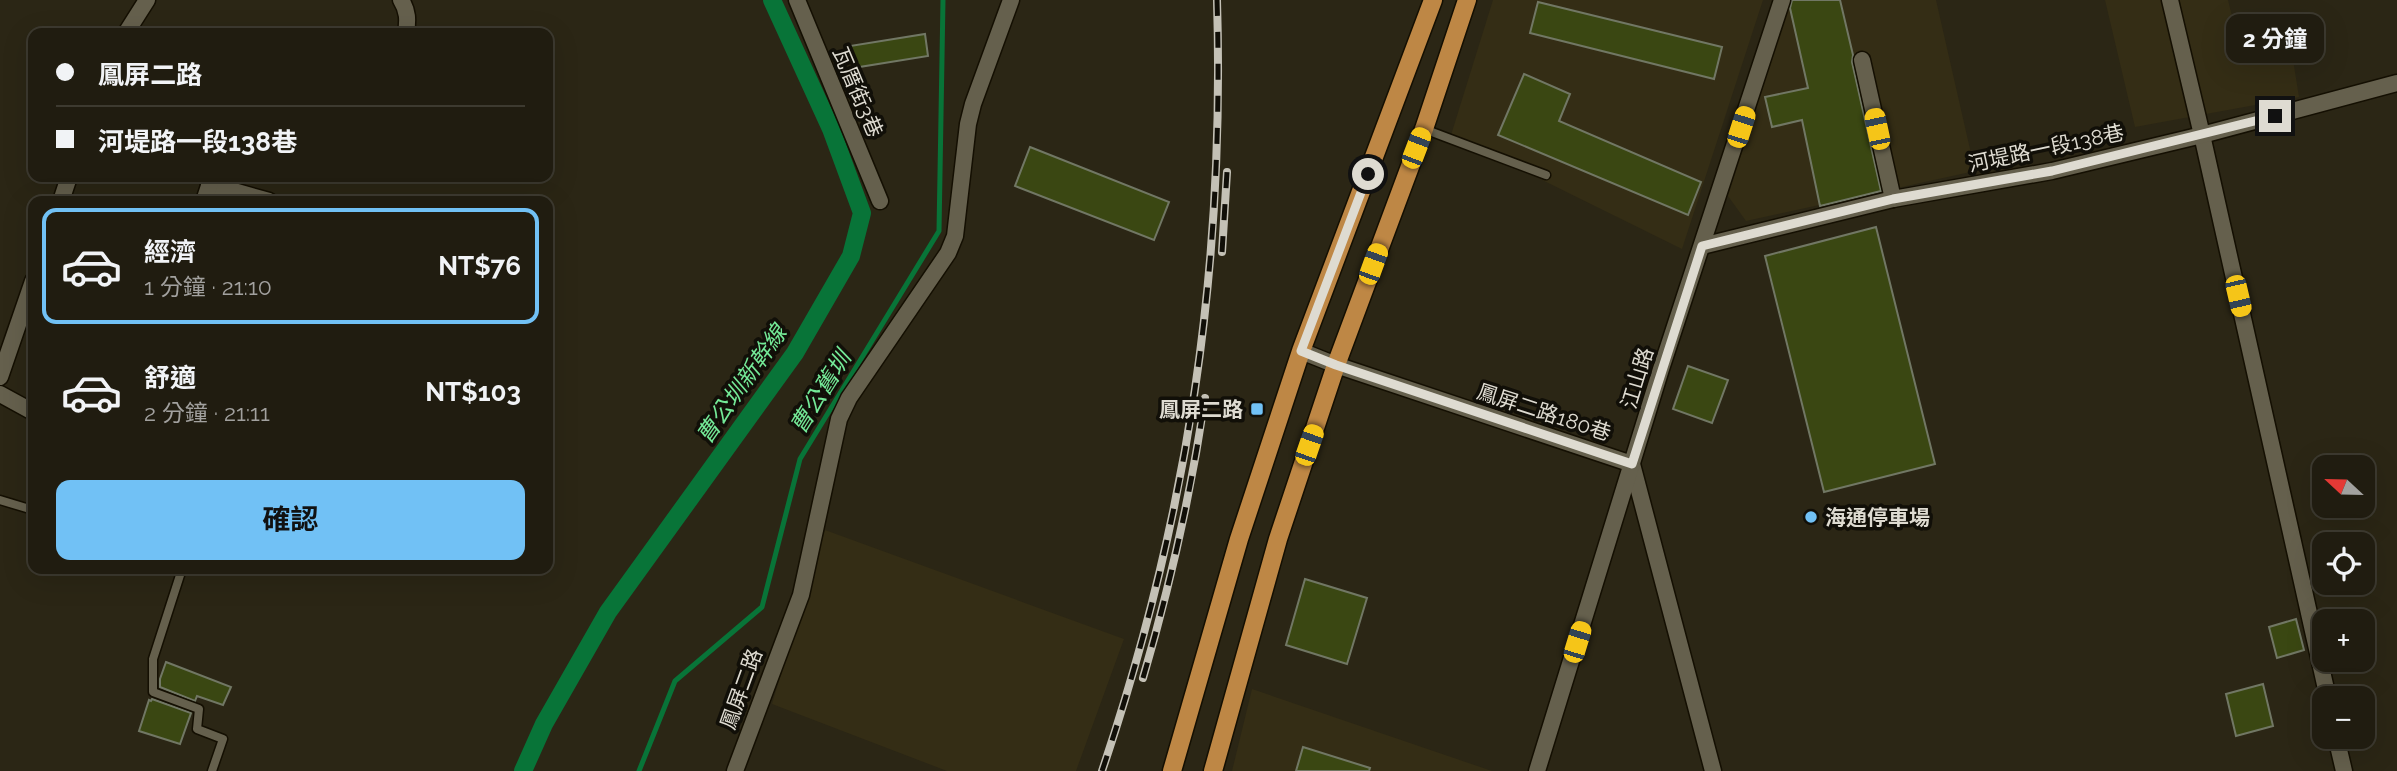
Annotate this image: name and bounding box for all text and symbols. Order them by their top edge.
callout: 2 分鐘 [2226,15,2324,64]
text: 2 分鐘 [2243,25,2307,52]
street label: 瓦厝街3巷 [828,43,888,141]
text: 鳳屏二路 [98,60,202,90]
route end [2259,100,2291,132]
car [1725,104,1758,150]
car [1863,106,1892,152]
street label: 河堤路一段138巷 [1966,119,2126,177]
car [1399,125,1434,171]
text: 河堤路一段138巷 [98,127,297,157]
route start [1352,158,1384,190]
icon: car [60,235,123,298]
text: 經濟 [144,237,196,267]
car [1356,241,1391,287]
text: NT$76 [438,251,521,281]
text: 1 分鐘 · 21:10 [144,273,272,300]
car [2224,273,2253,319]
water label: 曹公圳新幹線 [690,317,793,448]
water label: 曹公舊圳 [784,343,857,438]
street label: 江山路 [1616,344,1658,412]
icon: car [60,361,123,424]
text: 舒適 [144,363,196,393]
text: NT$103 [425,377,521,407]
street label: 鳳屏二路180巷 [1474,379,1614,445]
place label: 鳳屏二路 [1159,397,1243,422]
text: 2 分鐘 · 21:11 [144,399,270,426]
marker: 鳳屏二路 [1249,401,1265,417]
car [1293,422,1326,468]
north arrow [2312,455,2375,518]
map controls [2312,455,2375,749]
button: 確認 [56,480,525,560]
place label: 海通停車場 [1825,505,1930,530]
marker: 海通停車場 [1803,509,1819,525]
button: locate [2312,532,2375,595]
button: + [2312,609,2375,672]
car [1561,619,1594,665]
street label: 鳳屏二路 [715,645,767,733]
button: − [2312,686,2375,749]

